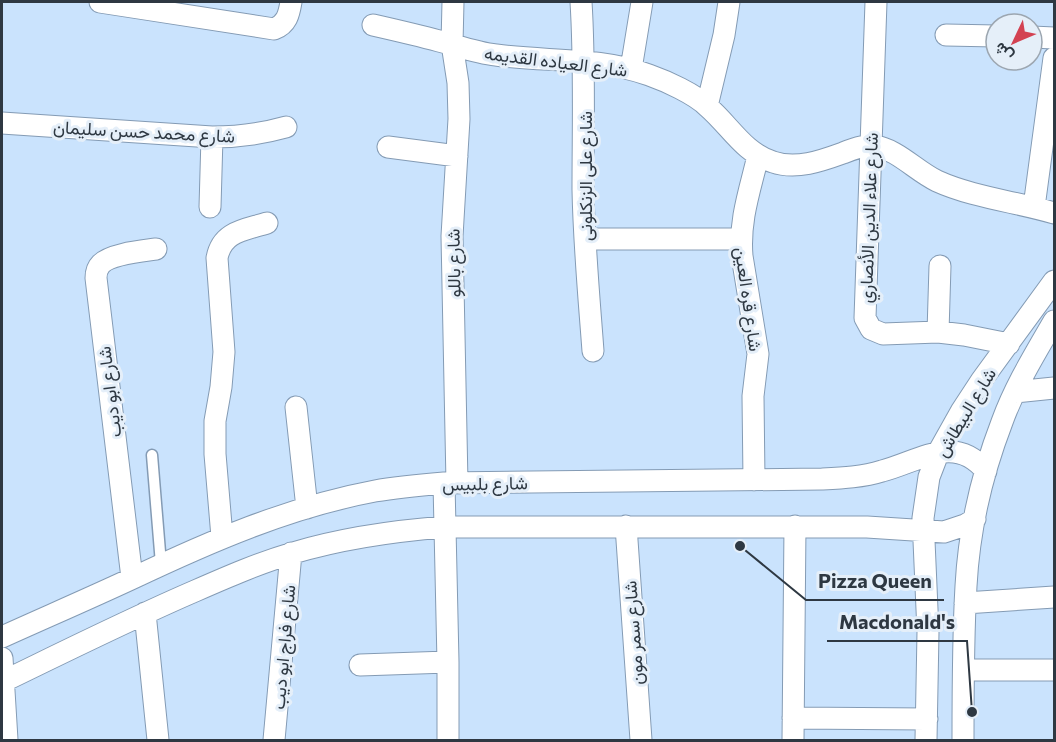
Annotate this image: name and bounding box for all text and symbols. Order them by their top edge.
north arrow [984,12,1044,72]
text: ش [989,39,1017,66]
street label: شارع العياده القديمه [483,41,629,83]
street label: شارع على الزنكلونى [574,111,598,241]
street label: شارع محمد حسن سليمان [52,115,236,149]
street label: شارع علاء الدين الأنصاري [854,132,887,304]
street label: شارع باللو [441,228,467,297]
street label: شارع قره العين [729,245,767,353]
street label: شارع ابو ديب [93,345,127,439]
street label: شارع البيطاش [930,364,1002,462]
street label: شارع بلبيس [442,471,528,497]
callout: Pizza Queen [806,562,944,600]
text: Pizza Queen [818,568,932,592]
street label: شارع سمر مون [618,580,650,686]
street label: شارع فراج ابو ديب [267,584,301,710]
callout: Macdonald's [827,603,967,641]
text: Macdonald's [839,609,955,633]

